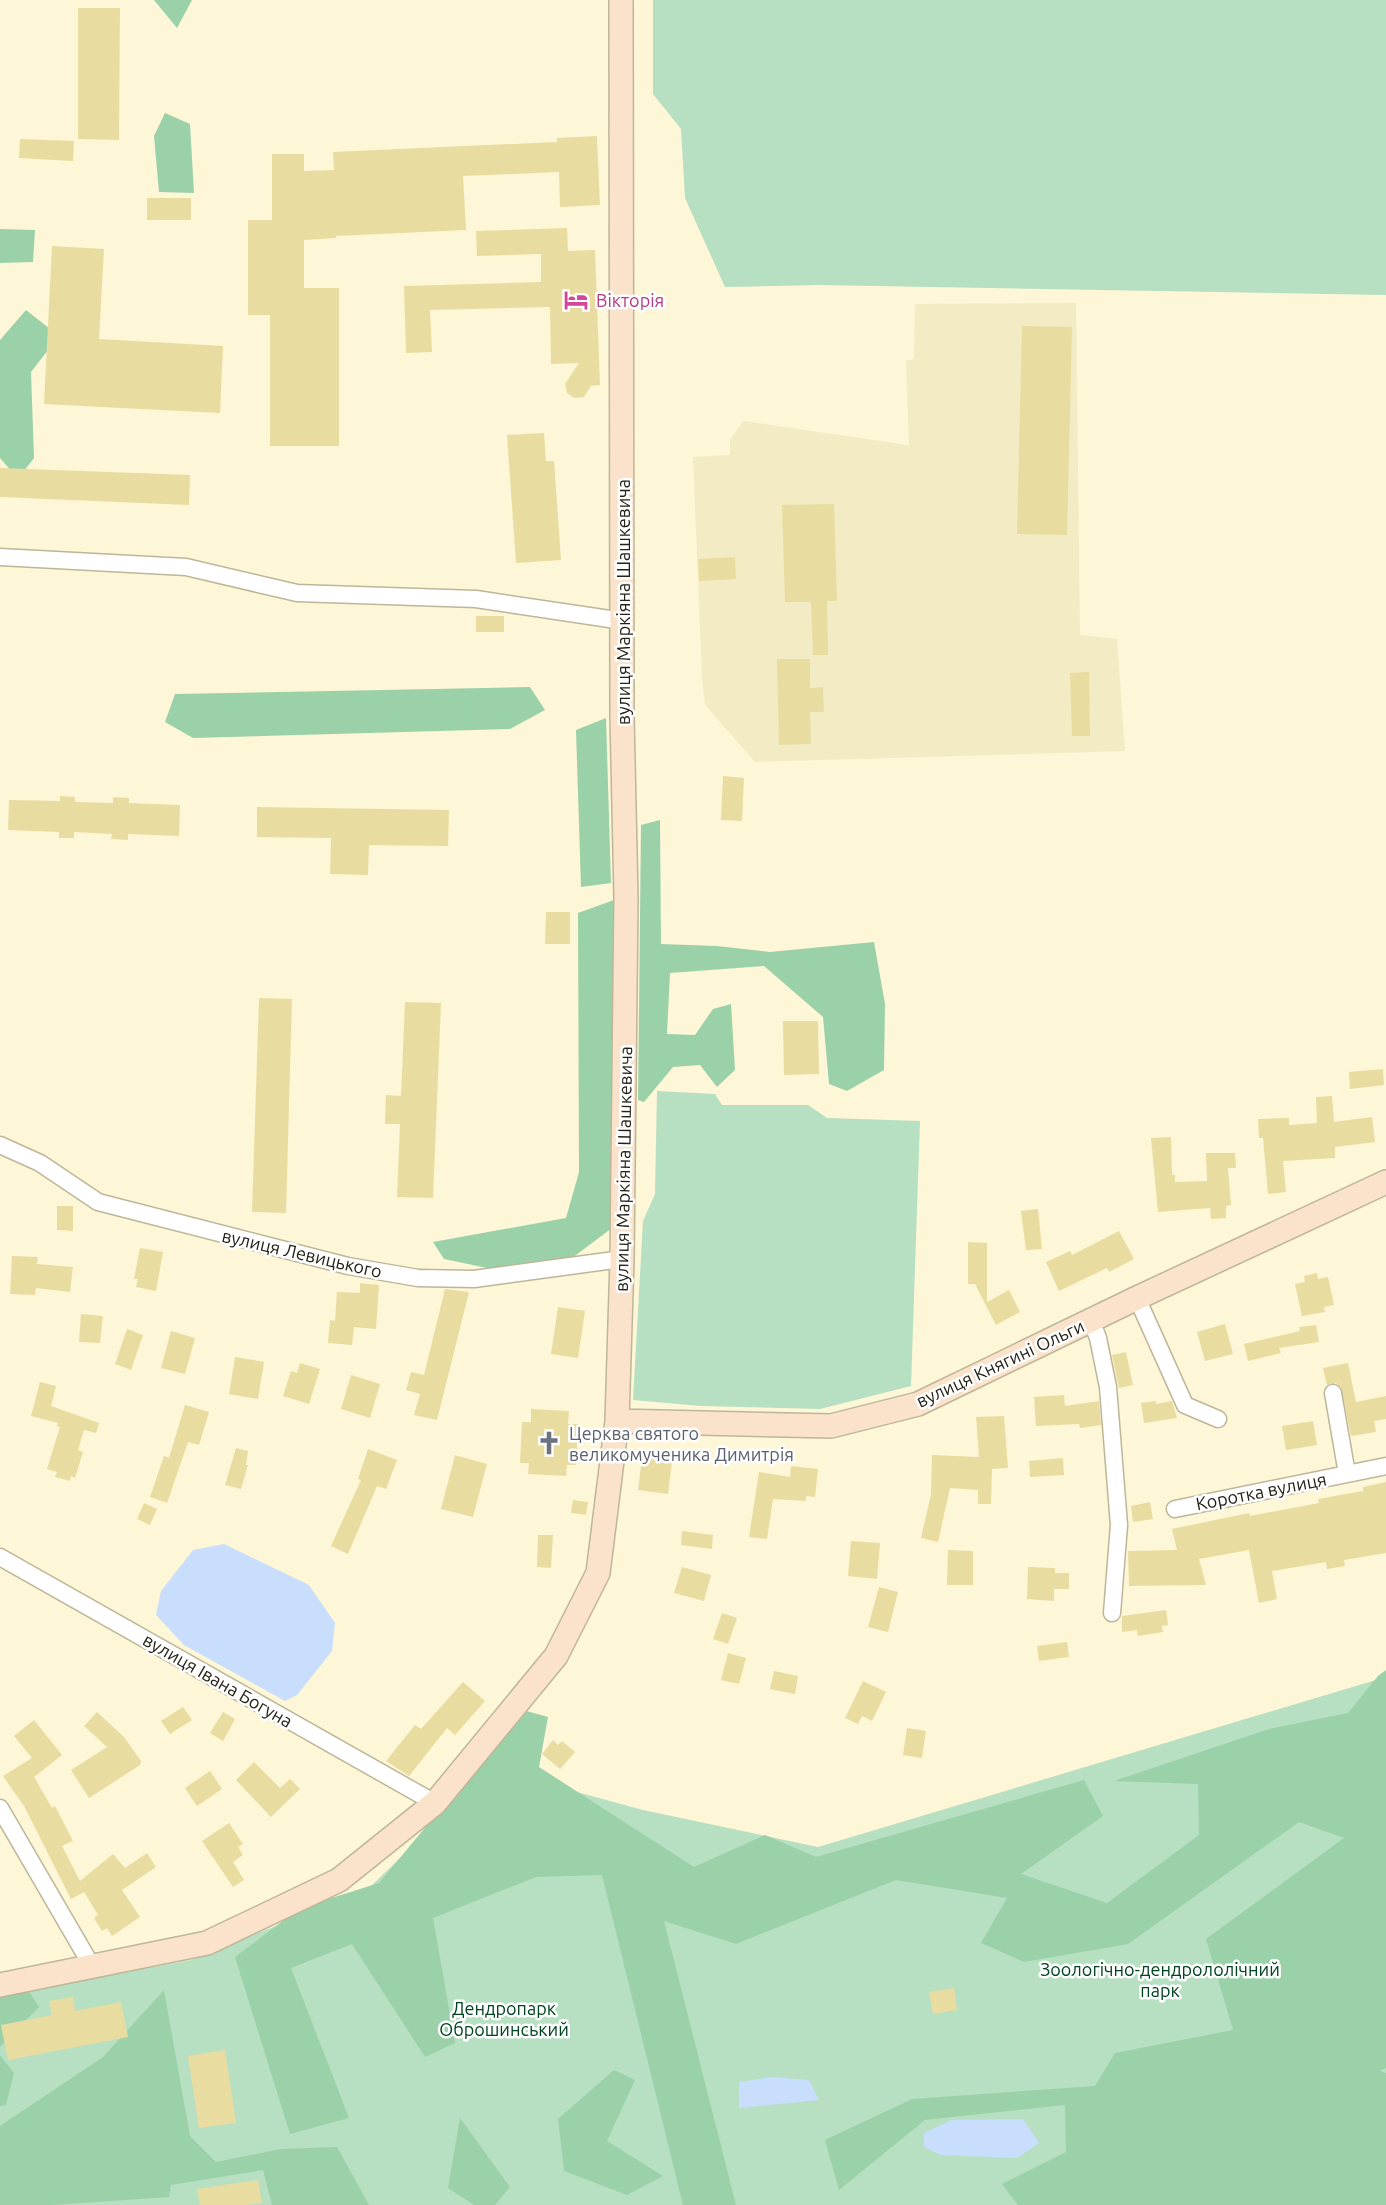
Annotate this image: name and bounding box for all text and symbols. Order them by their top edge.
hotel icon: Вікторія [562,286,590,314]
place label: Вікторія [596,290,664,310]
street label: вулиця Маркіяна Шашкевича [613,479,633,725]
street label: вулиця Маркіяна Шашкевича [611,1046,635,1292]
street label: вулиця Левицького [220,1225,384,1281]
street label: вулиця Княгині Ольги [913,1315,1087,1411]
place label: Церква святого великомученика Димитрія [569,1423,794,1464]
church icon: Церква святого великомученика Димитрія [535,1429,563,1457]
street label: Коротка вулиця [1194,1469,1328,1513]
street label: вулиця Івана Богуна [140,1629,296,1731]
park label: Зоологічно-дендрололічний парк [1040,1959,1280,2000]
park label: Дендропарк Оброшинський [439,1998,569,2039]

